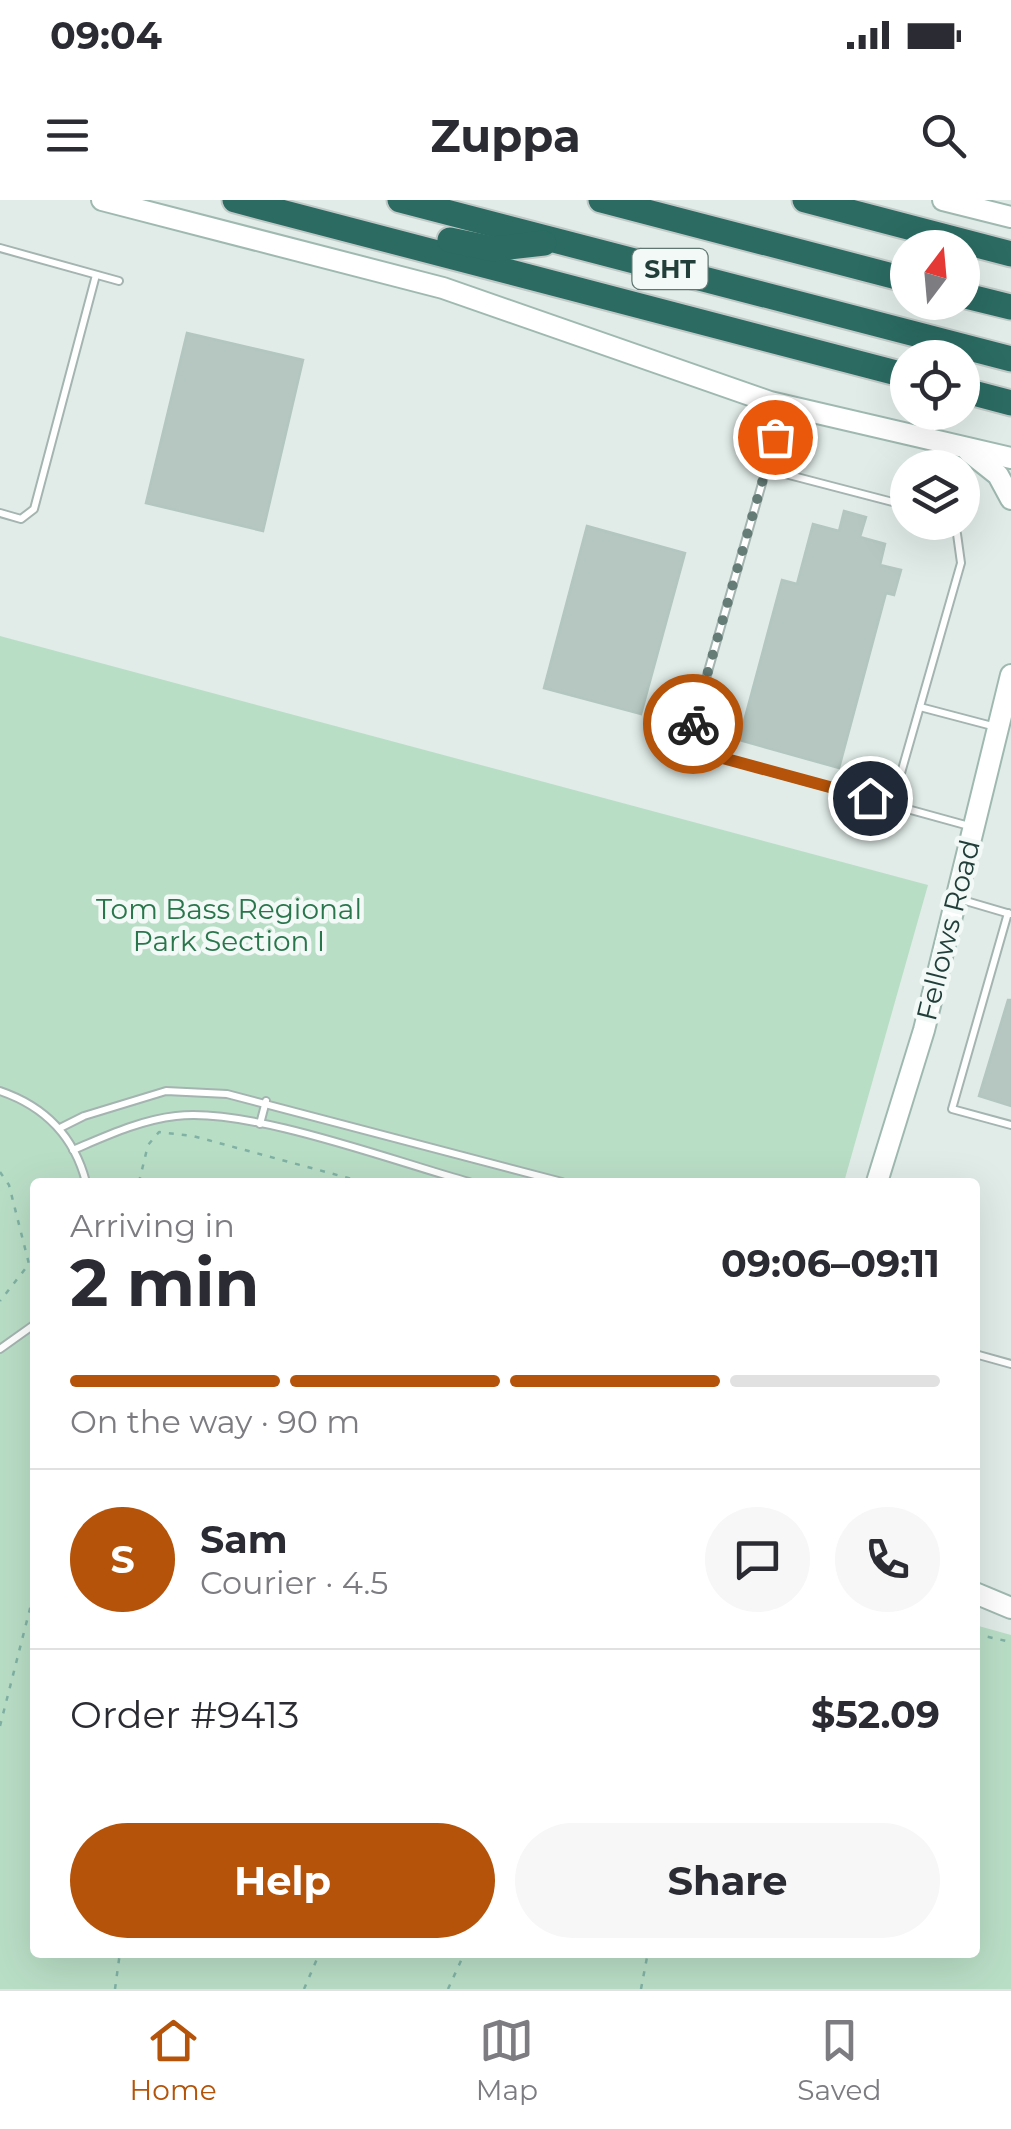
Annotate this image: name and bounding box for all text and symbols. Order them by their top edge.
text: 09:04 [50,12,162,59]
icon: menu [40,108,95,163]
text: Zuppa [430,108,581,163]
icon: search [916,108,971,163]
north arrow [890,230,980,320]
map controls [890,230,980,540]
road number: SHT [632,249,708,289]
button: locate [890,340,980,430]
pin [733,395,818,480]
icon: bag [748,410,803,465]
button: layers [890,450,980,540]
courier [643,674,743,774]
icon: bike [666,697,721,752]
pin [828,756,913,841]
icon: home [843,771,898,826]
street label: Fellows Road [909,836,987,1024]
park label: Tom Bass Regional Park Section I [96,892,362,958]
text: Arriving in [70,1206,235,1245]
text: 09:06–09:11 [721,1240,940,1287]
text: 2 min [70,1243,259,1322]
text: On the way · 90 m [70,1402,360,1441]
button: chat [705,1507,810,1612]
button: phone [835,1507,940,1612]
text: Sam [200,1516,288,1563]
text: S [110,1536,135,1583]
text: Courier · 4.5 [200,1563,388,1602]
text: Order #9413 [70,1691,299,1738]
text: $52.09 [811,1691,940,1738]
button: Help [70,1823,495,1938]
button: Share [515,1823,940,1938]
tab: Home [130,2013,217,2107]
tab: Map [476,2013,538,2107]
tab: Saved [797,2013,881,2107]

